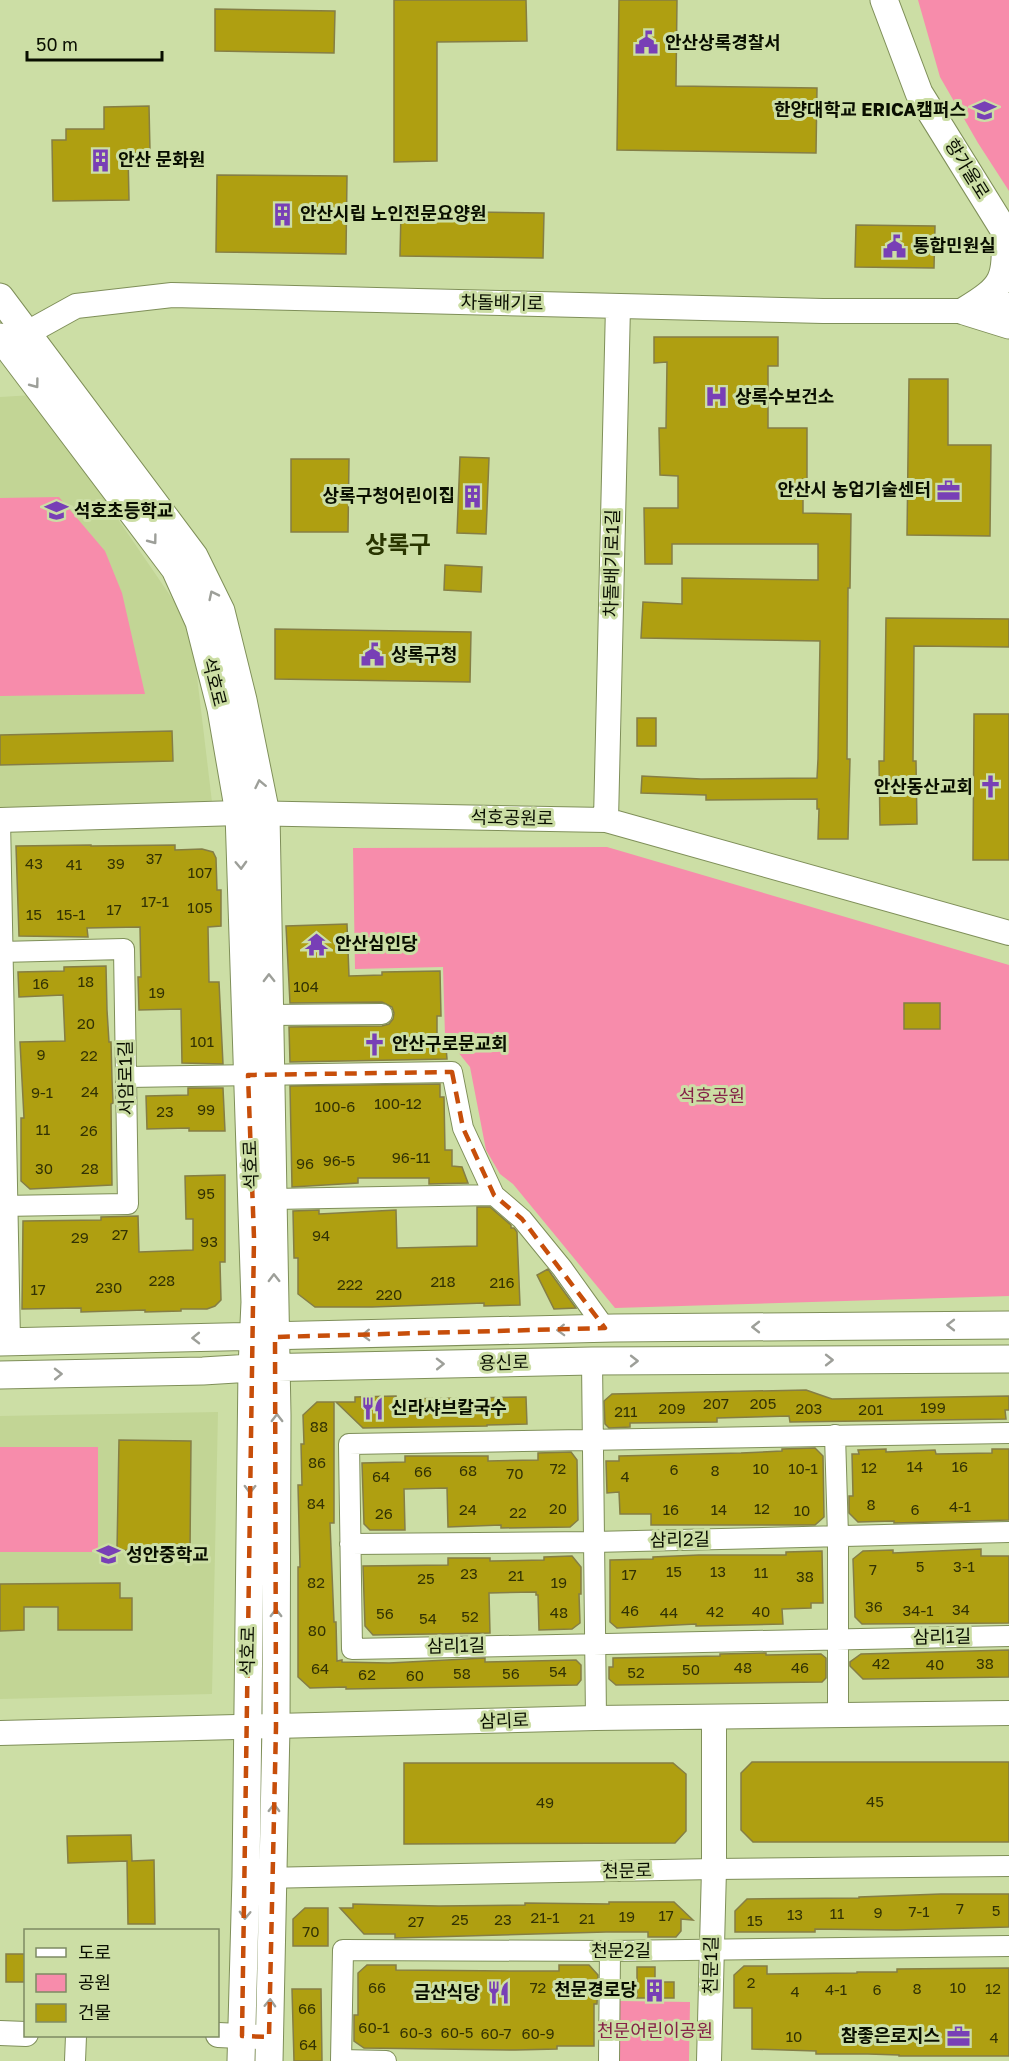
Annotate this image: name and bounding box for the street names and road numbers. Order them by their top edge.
street label: 항가울로 [941,135,995,202]
street label: 차돌배기로 [460,290,544,314]
street label: 차돌배기로1길 [599,509,623,617]
street label: 석호로 [198,655,232,709]
street label: 석호공원로 [470,805,554,829]
street label: 서암로1길 [113,1040,137,1116]
street label: 석호로 [238,1140,262,1190]
street label: 용신로 [479,1351,529,1373]
street label: 삼리2길 [650,1527,710,1551]
street label: 삼리1길 [913,1624,971,1648]
street label: 석호로 [236,1626,258,1676]
street label: 삼리1길 [427,1633,485,1657]
street label: 삼리로 [479,1708,529,1732]
street label: 천문로 [602,1859,652,1881]
street label: 천문1길 [698,1936,722,1994]
street label: 천문2길 [591,1939,651,1961]

